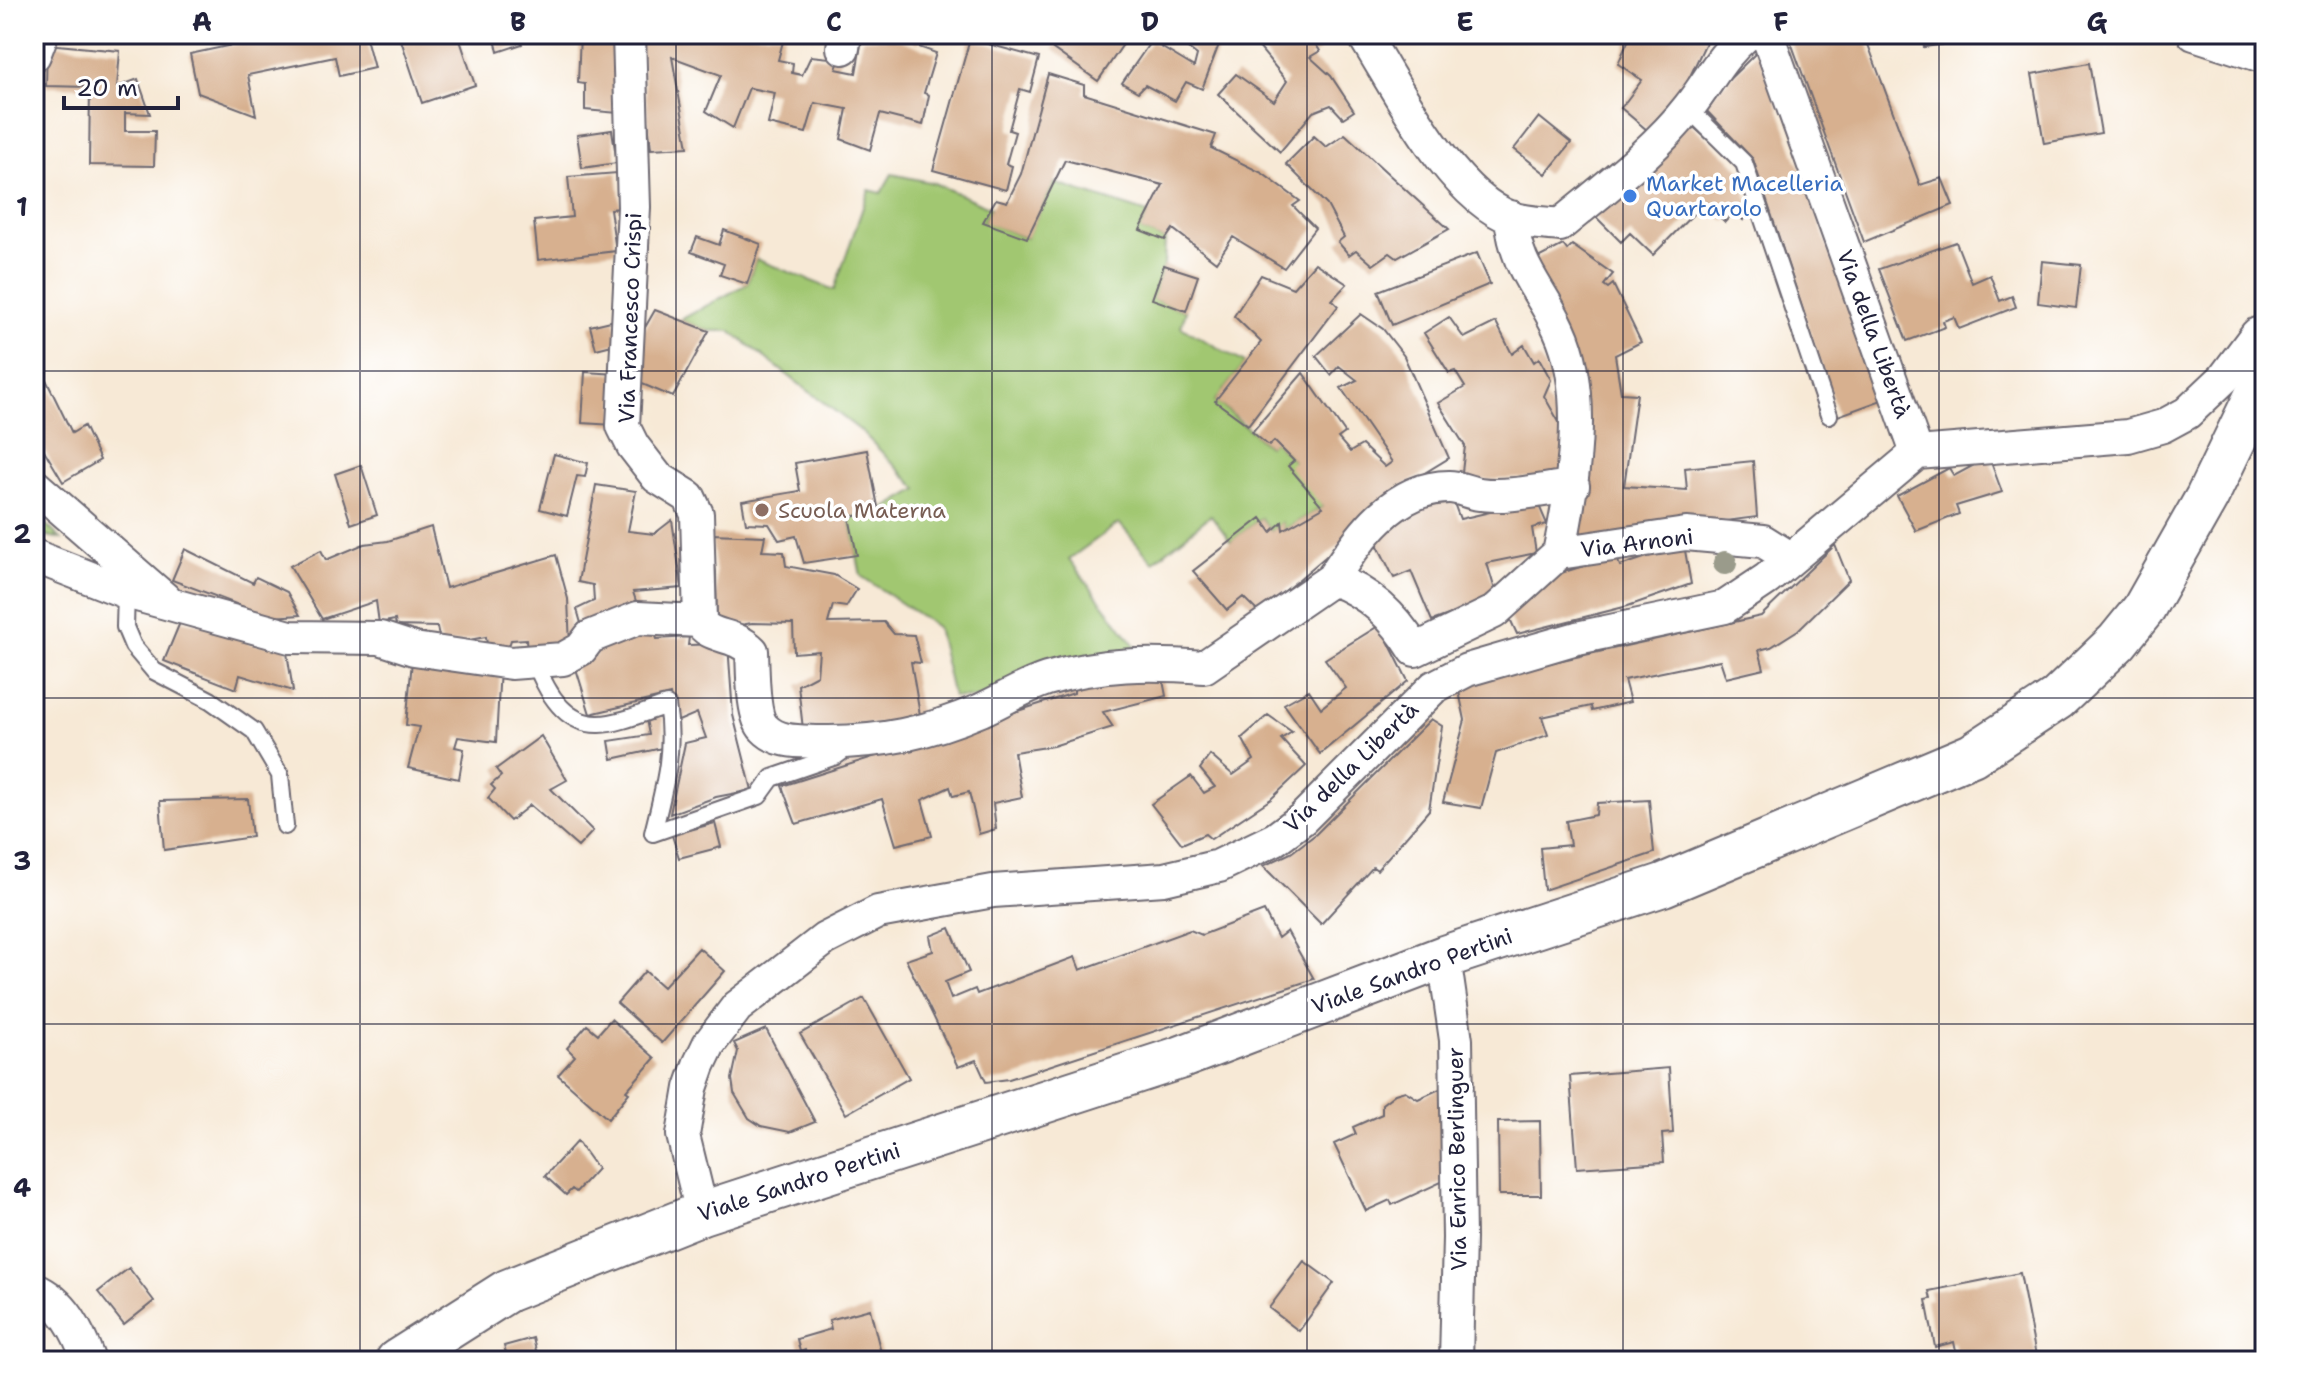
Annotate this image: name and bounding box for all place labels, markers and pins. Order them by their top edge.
place label: Market Macelleria Quartarolo [1646,169,1843,223]
marker: Market Macelleria Quartarolo [1621,187,1639,205]
place label: Scuola Materna [778,496,946,525]
marker: Scuola Materna [753,501,771,519]

